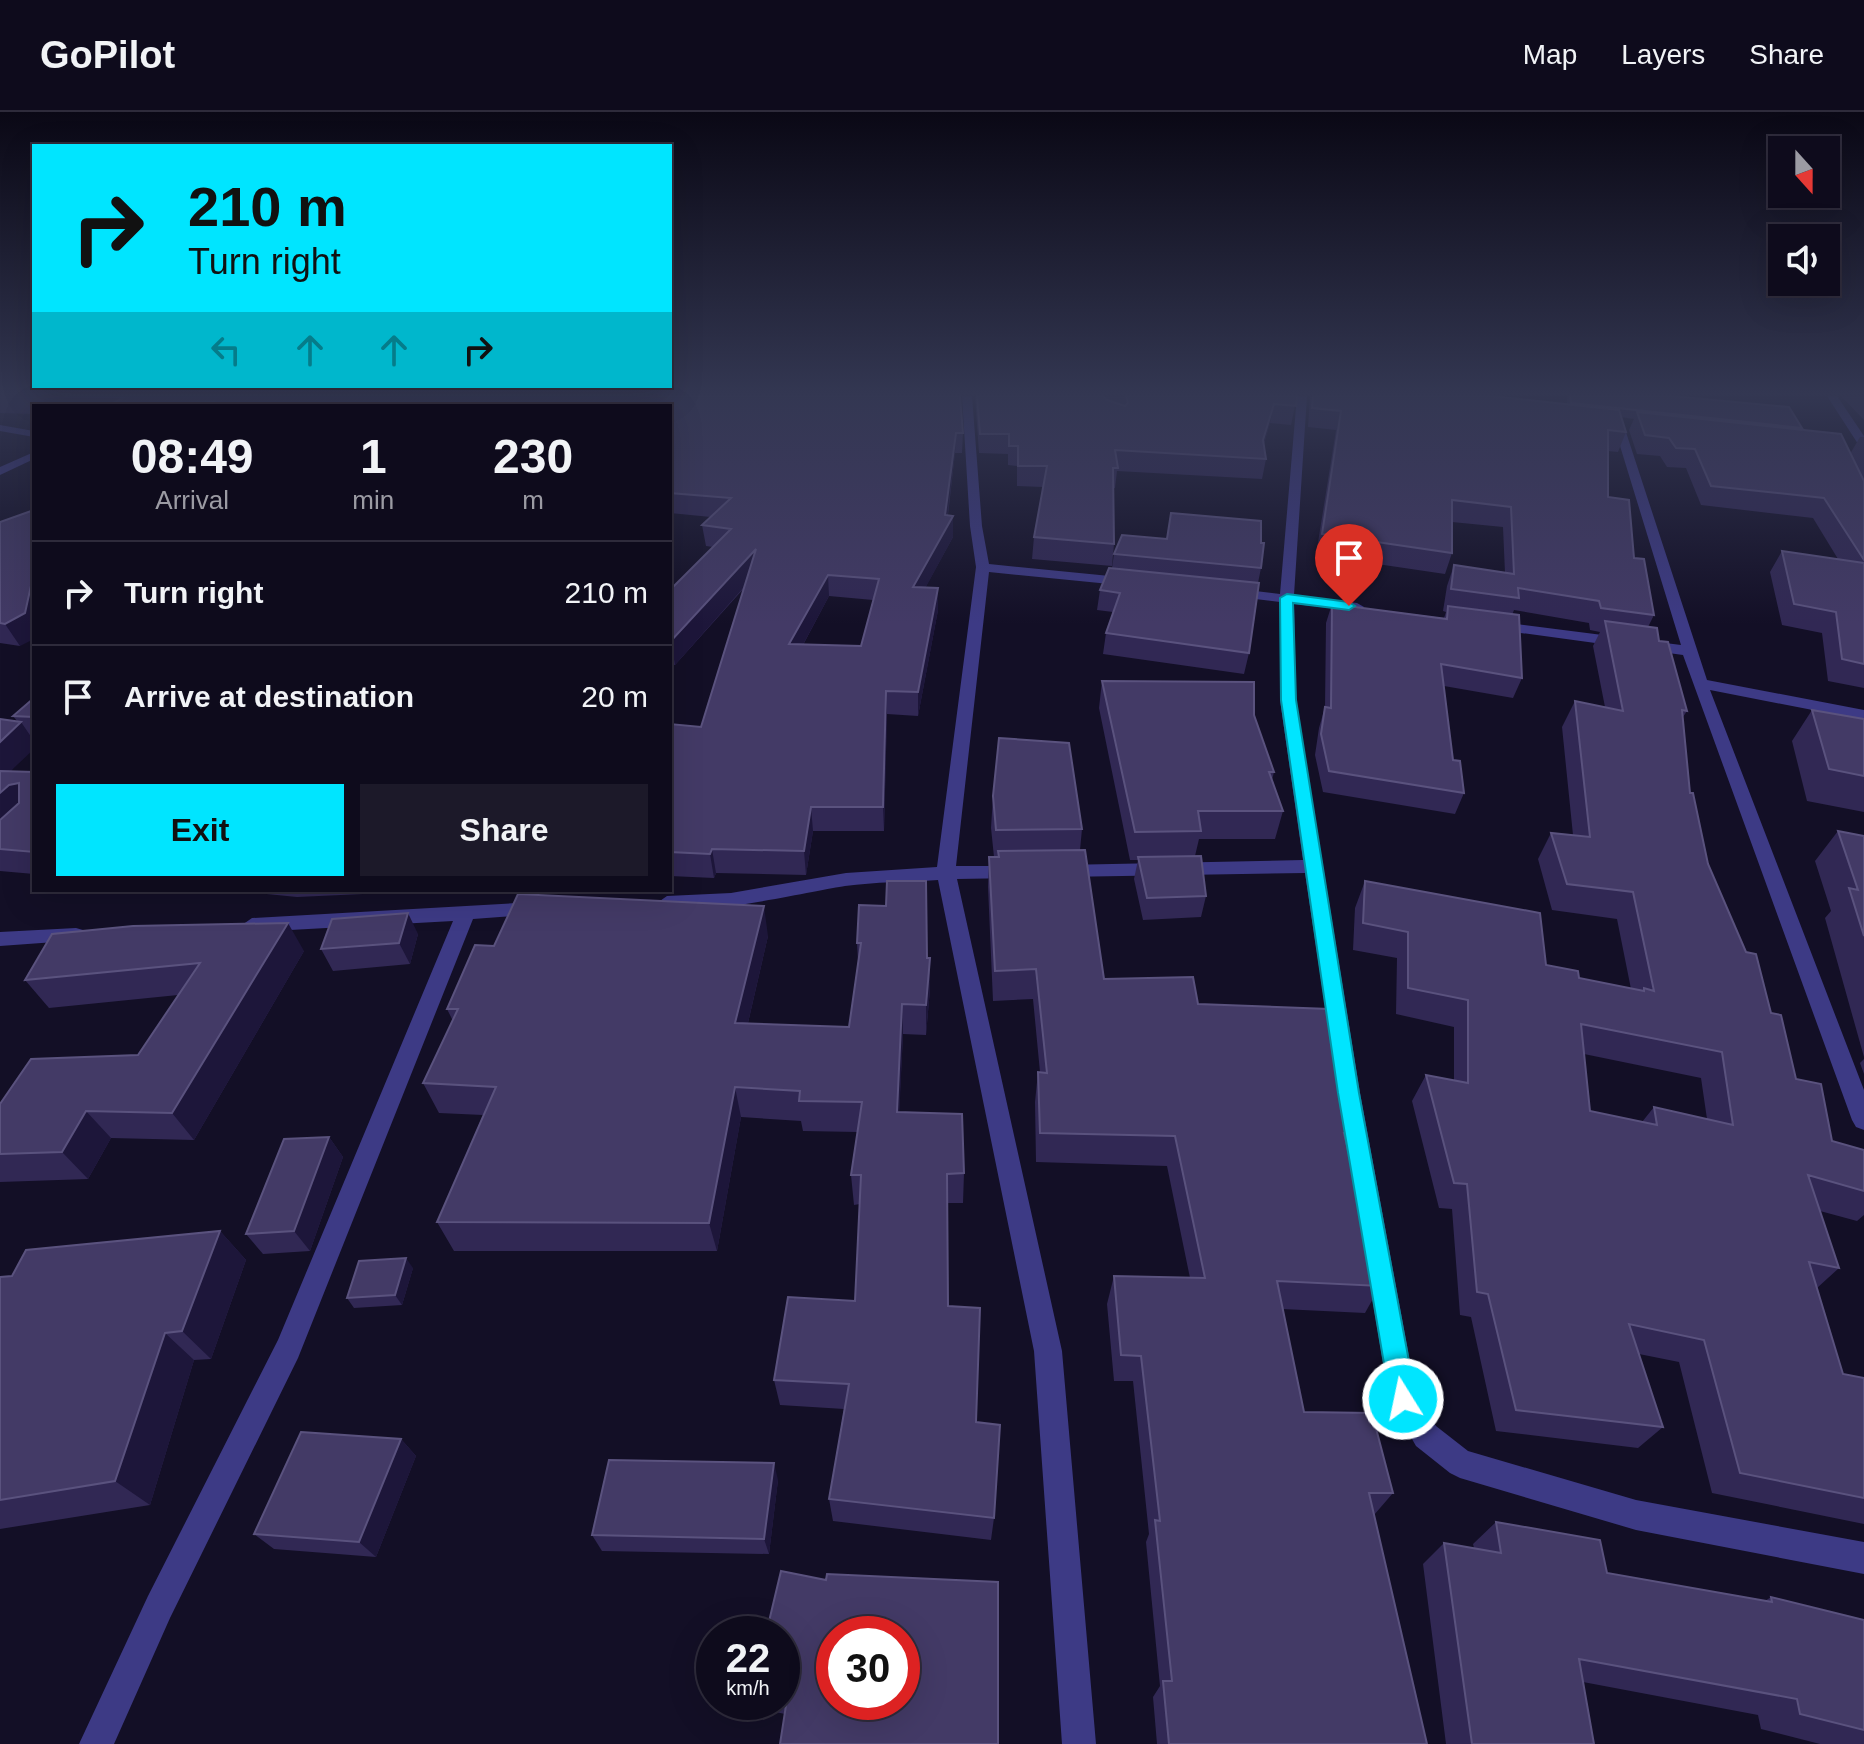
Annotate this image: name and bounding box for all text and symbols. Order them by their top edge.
text: GoPilot [40,34,175,76]
text: Map [1523,39,1577,70]
text: Layers [1621,39,1705,70]
text: Share [1749,39,1824,70]
north arrow [1768,136,1840,208]
map controls [1768,136,1840,296]
text: 210 m [188,175,347,238]
icon: right [56,176,160,280]
button: sound [1768,224,1840,296]
text: Turn right [188,241,341,282]
icon: left [204,328,248,372]
icon: ahead [288,328,332,372]
icon: ahead [372,328,416,372]
icon: right [456,328,500,372]
text: 08:49 [131,430,254,483]
text: 1 [360,430,387,483]
text: 230 [493,430,573,483]
text: Arrival [155,485,229,515]
text: min [352,485,394,515]
text: m [522,485,544,515]
pin [1315,524,1383,606]
icon: arrive [1327,536,1371,580]
icon: right [56,571,100,615]
text: Turn right [124,576,263,609]
text: 210 m [565,576,648,609]
icon: arrive [56,675,100,719]
text: Arrive at destination [124,680,414,713]
text: 20 m [581,680,648,713]
button: Exit [56,784,344,876]
button: Share [360,784,648,876]
position arrow [1361,1357,1445,1441]
speed limit sign: 30 [816,1616,920,1720]
text: 22 [726,1636,770,1680]
text: km/h [726,1677,770,1699]

